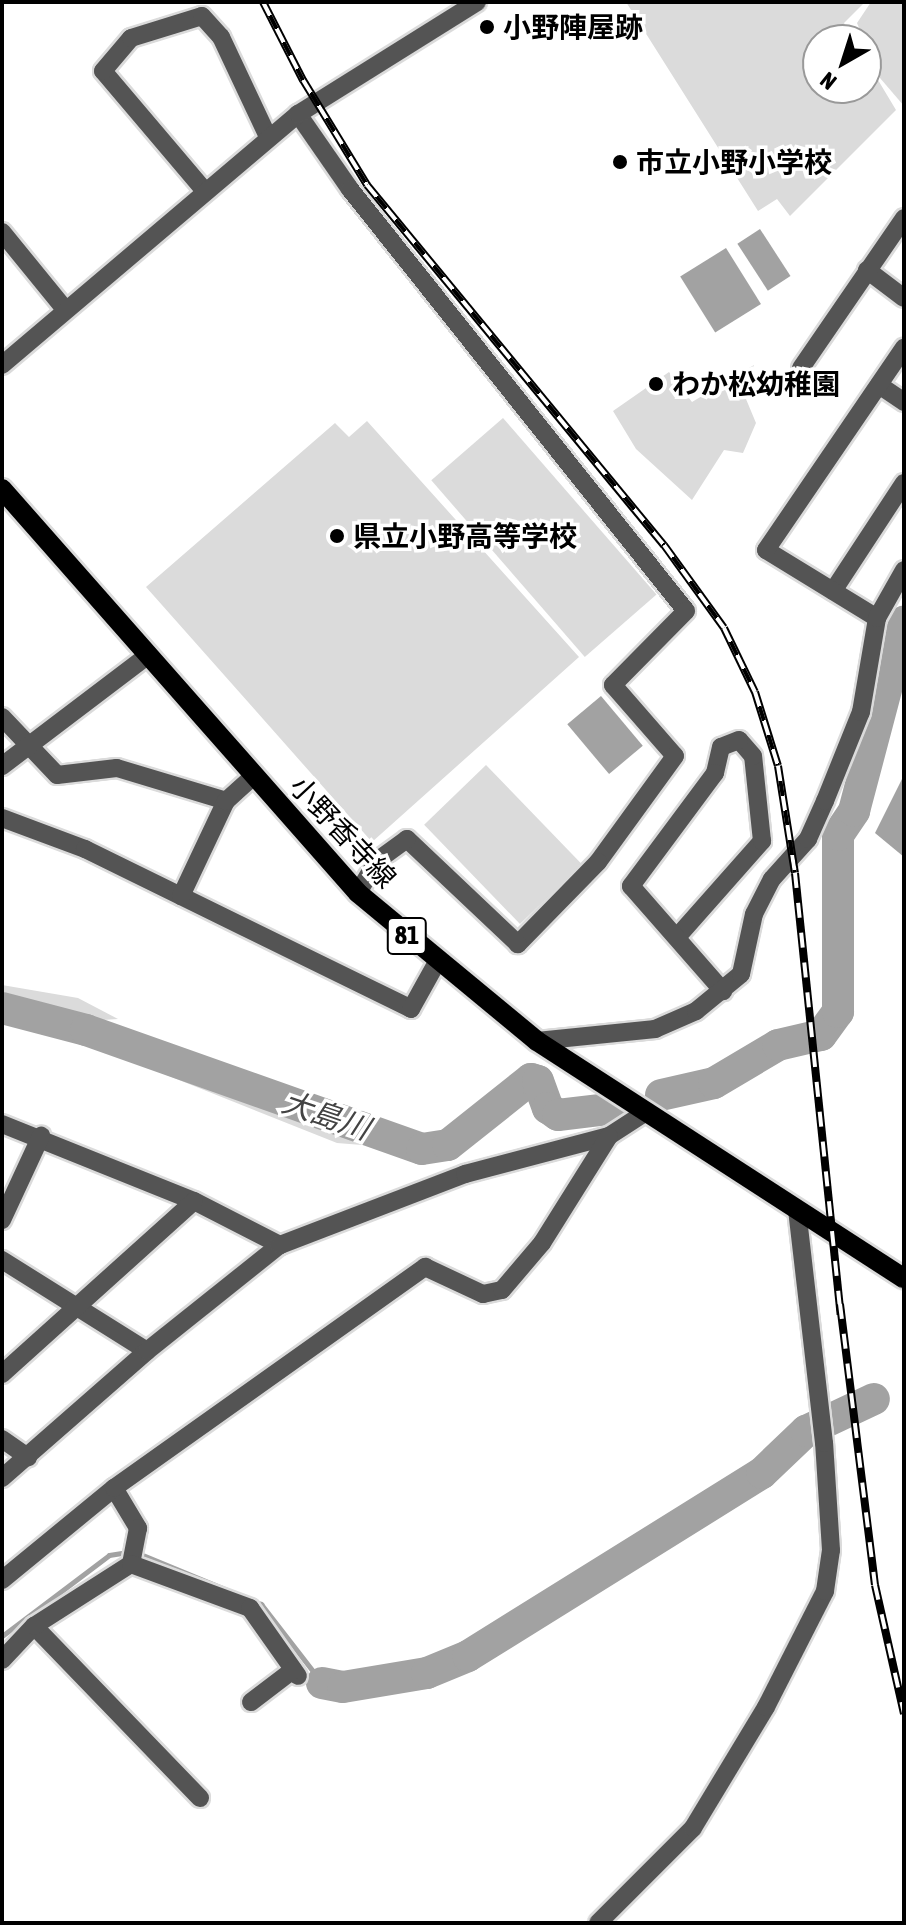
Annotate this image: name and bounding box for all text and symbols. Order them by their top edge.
place label: 小野陣屋跡 [503,10,643,44]
marker: 小野陣屋跡 [478,18,496,36]
north arrow [802,24,882,104]
text: N [815,67,841,95]
place label: 市立小野小学校 [636,145,832,179]
marker: 市立小野小学校 [611,153,629,171]
place label: わか松幼稚園 [672,367,840,401]
marker: わか松幼稚園 [647,375,665,393]
place label: 県立小野高等学校 [353,519,577,553]
marker: 県立小野高等学校 [328,527,346,545]
street label: 小野香寺線 [283,769,403,895]
road number: 81 [385,914,429,958]
water label: 大島川 [278,1083,374,1147]

